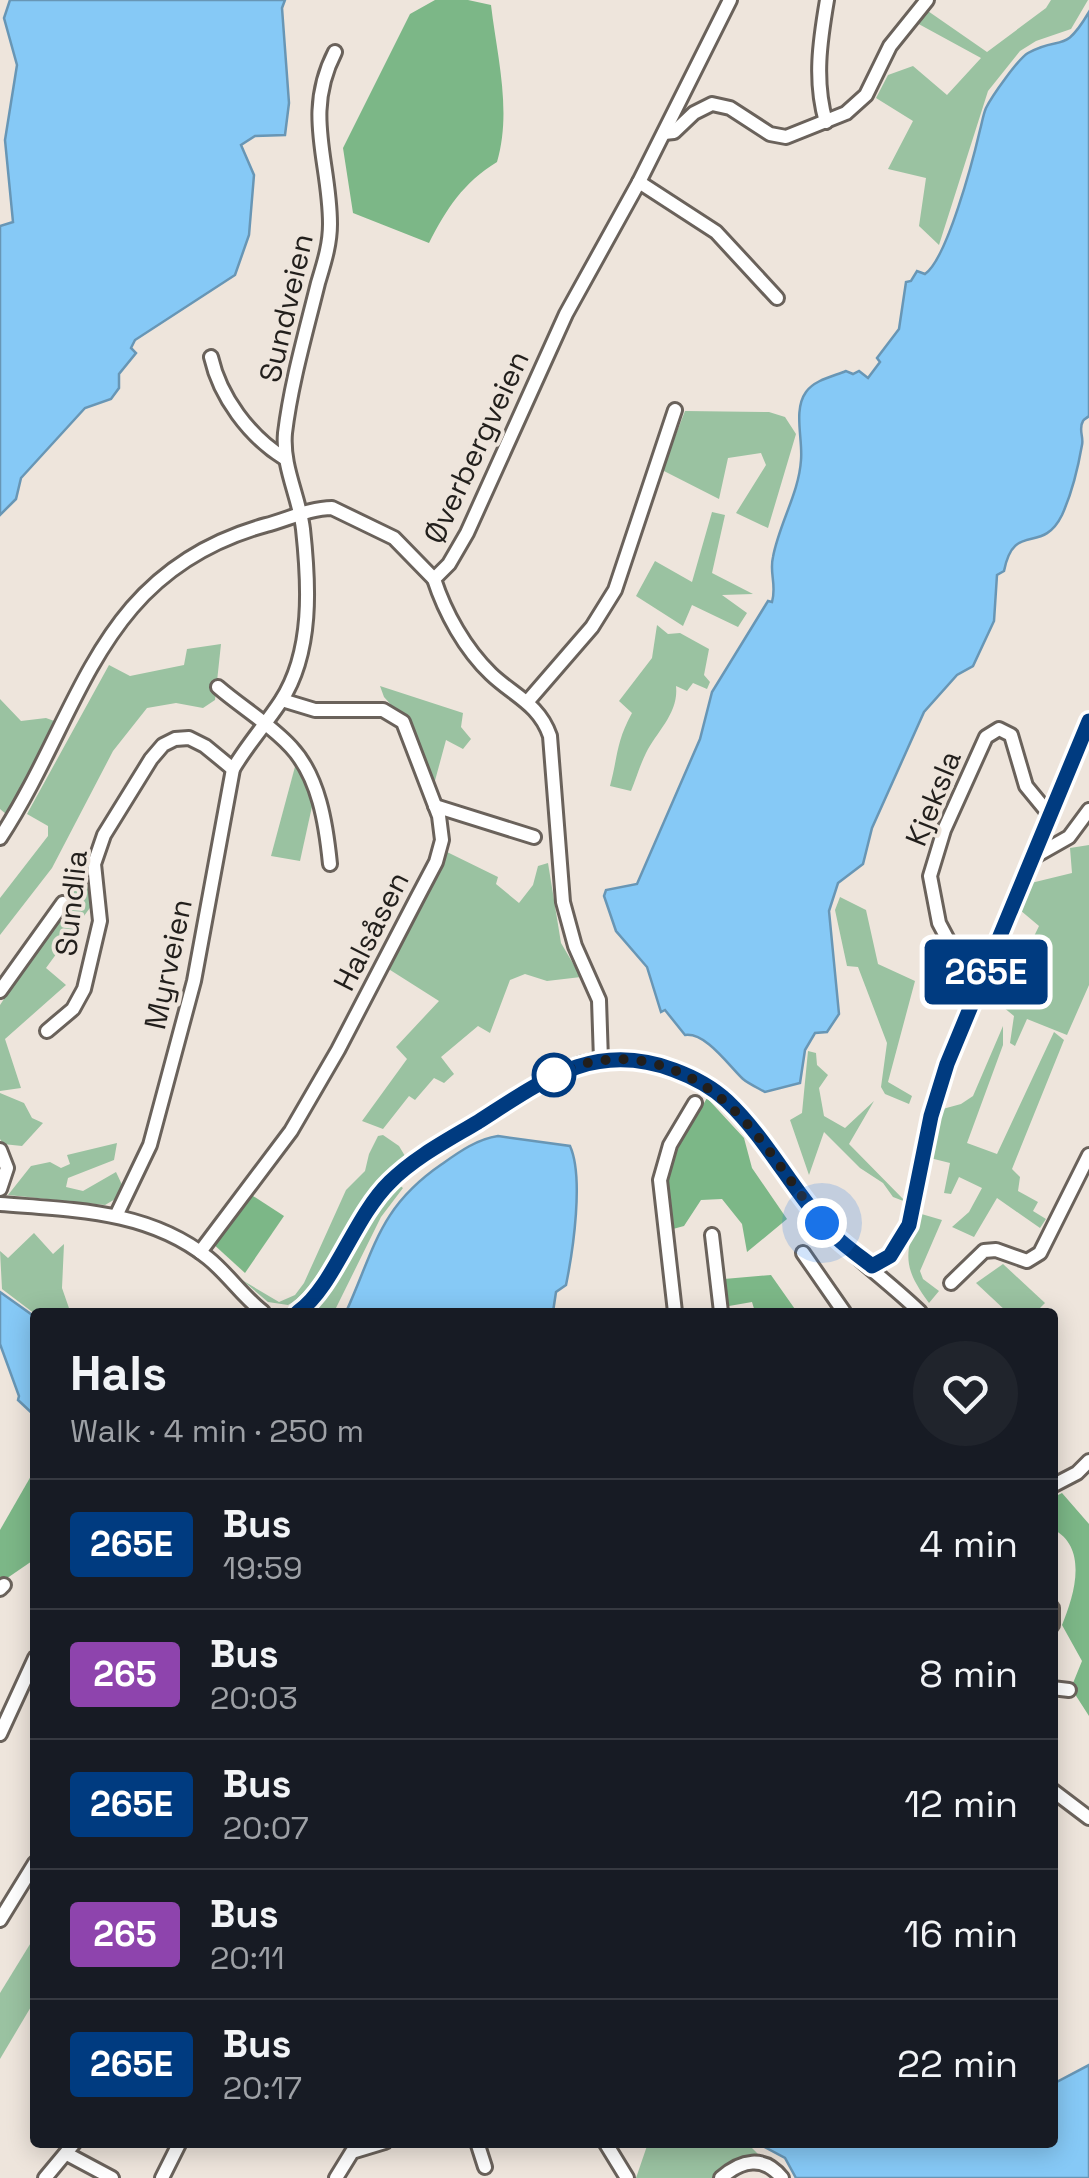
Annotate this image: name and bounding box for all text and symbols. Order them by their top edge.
street label: Sundveien [250,230,322,386]
street label: Øverbergveien [414,344,538,550]
street label: Kjeksla [896,744,970,852]
street label: Sundlia [46,848,96,958]
street label: Halsåsen [324,865,418,997]
street label: Myrveien [135,895,201,1033]
line badge: 265E [916,940,1056,1004]
text: 265E [945,950,1027,994]
unlabelled marker [533,1054,575,1096]
your location [797,1198,847,1248]
button: heart [913,1341,1018,1446]
text: Hals [70,1343,167,1404]
text: Walk · 4 min · 250 m [70,1411,364,1451]
text: Bus [223,1500,291,1548]
text: 4 min [919,1520,1018,1568]
text: 265E [90,1522,173,1566]
text: 19:59 [223,1548,303,1588]
text: Bus [210,1630,279,1678]
text: 8 min [919,1650,1018,1698]
text: 265 [93,1652,157,1696]
text: 20:03 [210,1678,298,1718]
text: Bus [223,1760,291,1808]
text: 12 min [904,1780,1018,1828]
text: 265E [90,1782,173,1826]
text: 20:07 [223,1808,309,1848]
text: Bus [210,1890,279,1938]
text: 16 min [904,1910,1018,1958]
text: 265 [93,1912,157,1956]
text: 20:11 [210,1938,285,1978]
text: Bus [223,2020,291,2068]
text: 22 min [897,2040,1018,2088]
text: 265E [90,2042,173,2086]
text: 20:17 [223,2068,302,2108]

